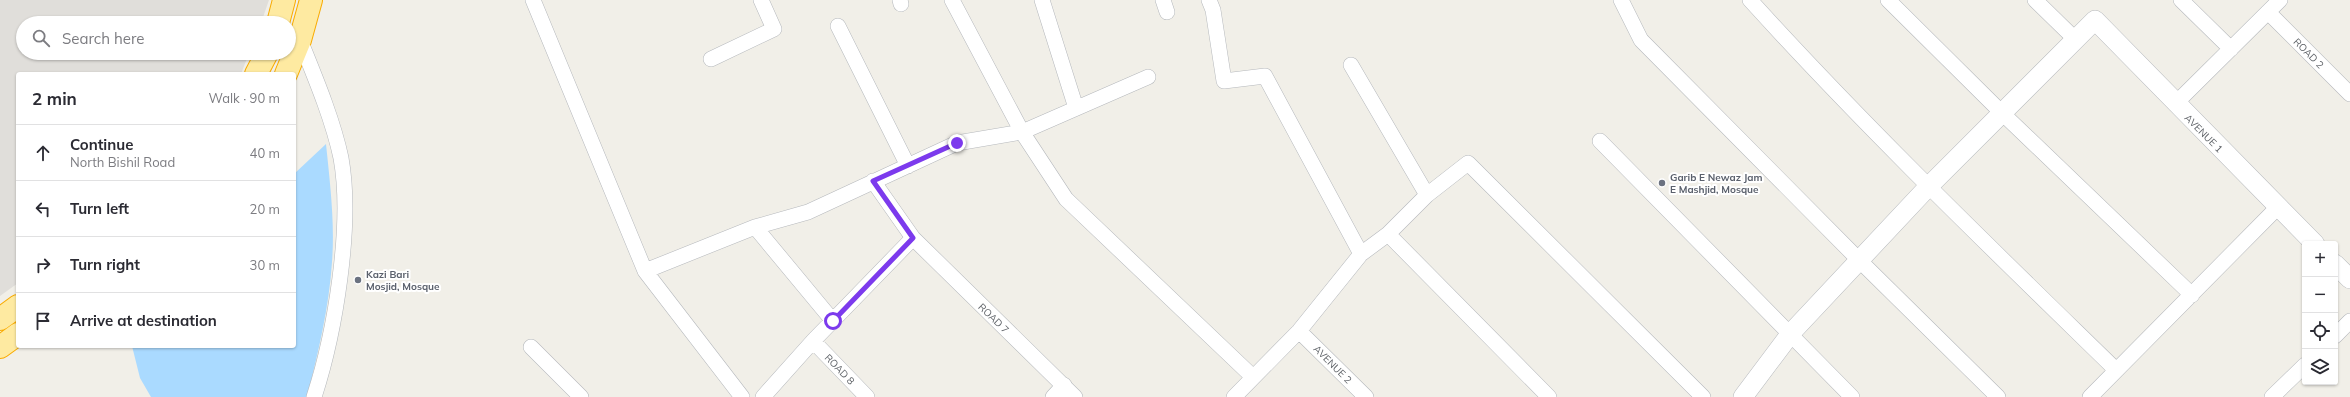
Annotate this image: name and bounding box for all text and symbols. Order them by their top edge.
search box [16,16,296,60]
icon: search [30,27,52,49]
text: Search here [62,29,144,48]
street label: ROAD 2 [2291,35,2327,71]
text: 2 min [32,88,77,109]
text: Walk · 90 m [209,90,280,106]
street label: AVENUE 1 [2182,111,2226,155]
route end [948,134,966,152]
text: Continue [70,135,133,154]
icon: ahead [32,142,54,164]
text: 40 m [250,145,280,161]
text: North Bishil Road [70,154,175,170]
place label: Garib E Newaz Jam E Mashjid, Mosque [1670,171,1762,196]
marker: Garib E Newaz Jam E Mashjid, Mosque [1657,178,1667,188]
icon: left [32,198,54,220]
text: Turn left [70,199,129,218]
text: 20 m [250,201,280,217]
map controls [2302,241,2338,385]
button: + [2302,241,2338,277]
icon: right [32,254,54,276]
text: Turn right [70,255,140,274]
text: 30 m [250,257,280,273]
place label: Kazi Bari Mosjid, Mosque [366,268,440,293]
marker: Kazi Bari Mosjid, Mosque [353,275,363,285]
button: − [2302,277,2338,313]
street label: ROAD 7 [976,301,1012,336]
icon: arrive [32,310,54,332]
text: Arrive at destination [70,311,217,330]
route start [824,312,842,330]
button: locate [2302,313,2338,349]
street label: AVENUE 2 [1311,342,1355,386]
button: layers [2302,349,2338,385]
street label: ROAD 8 [822,351,857,387]

